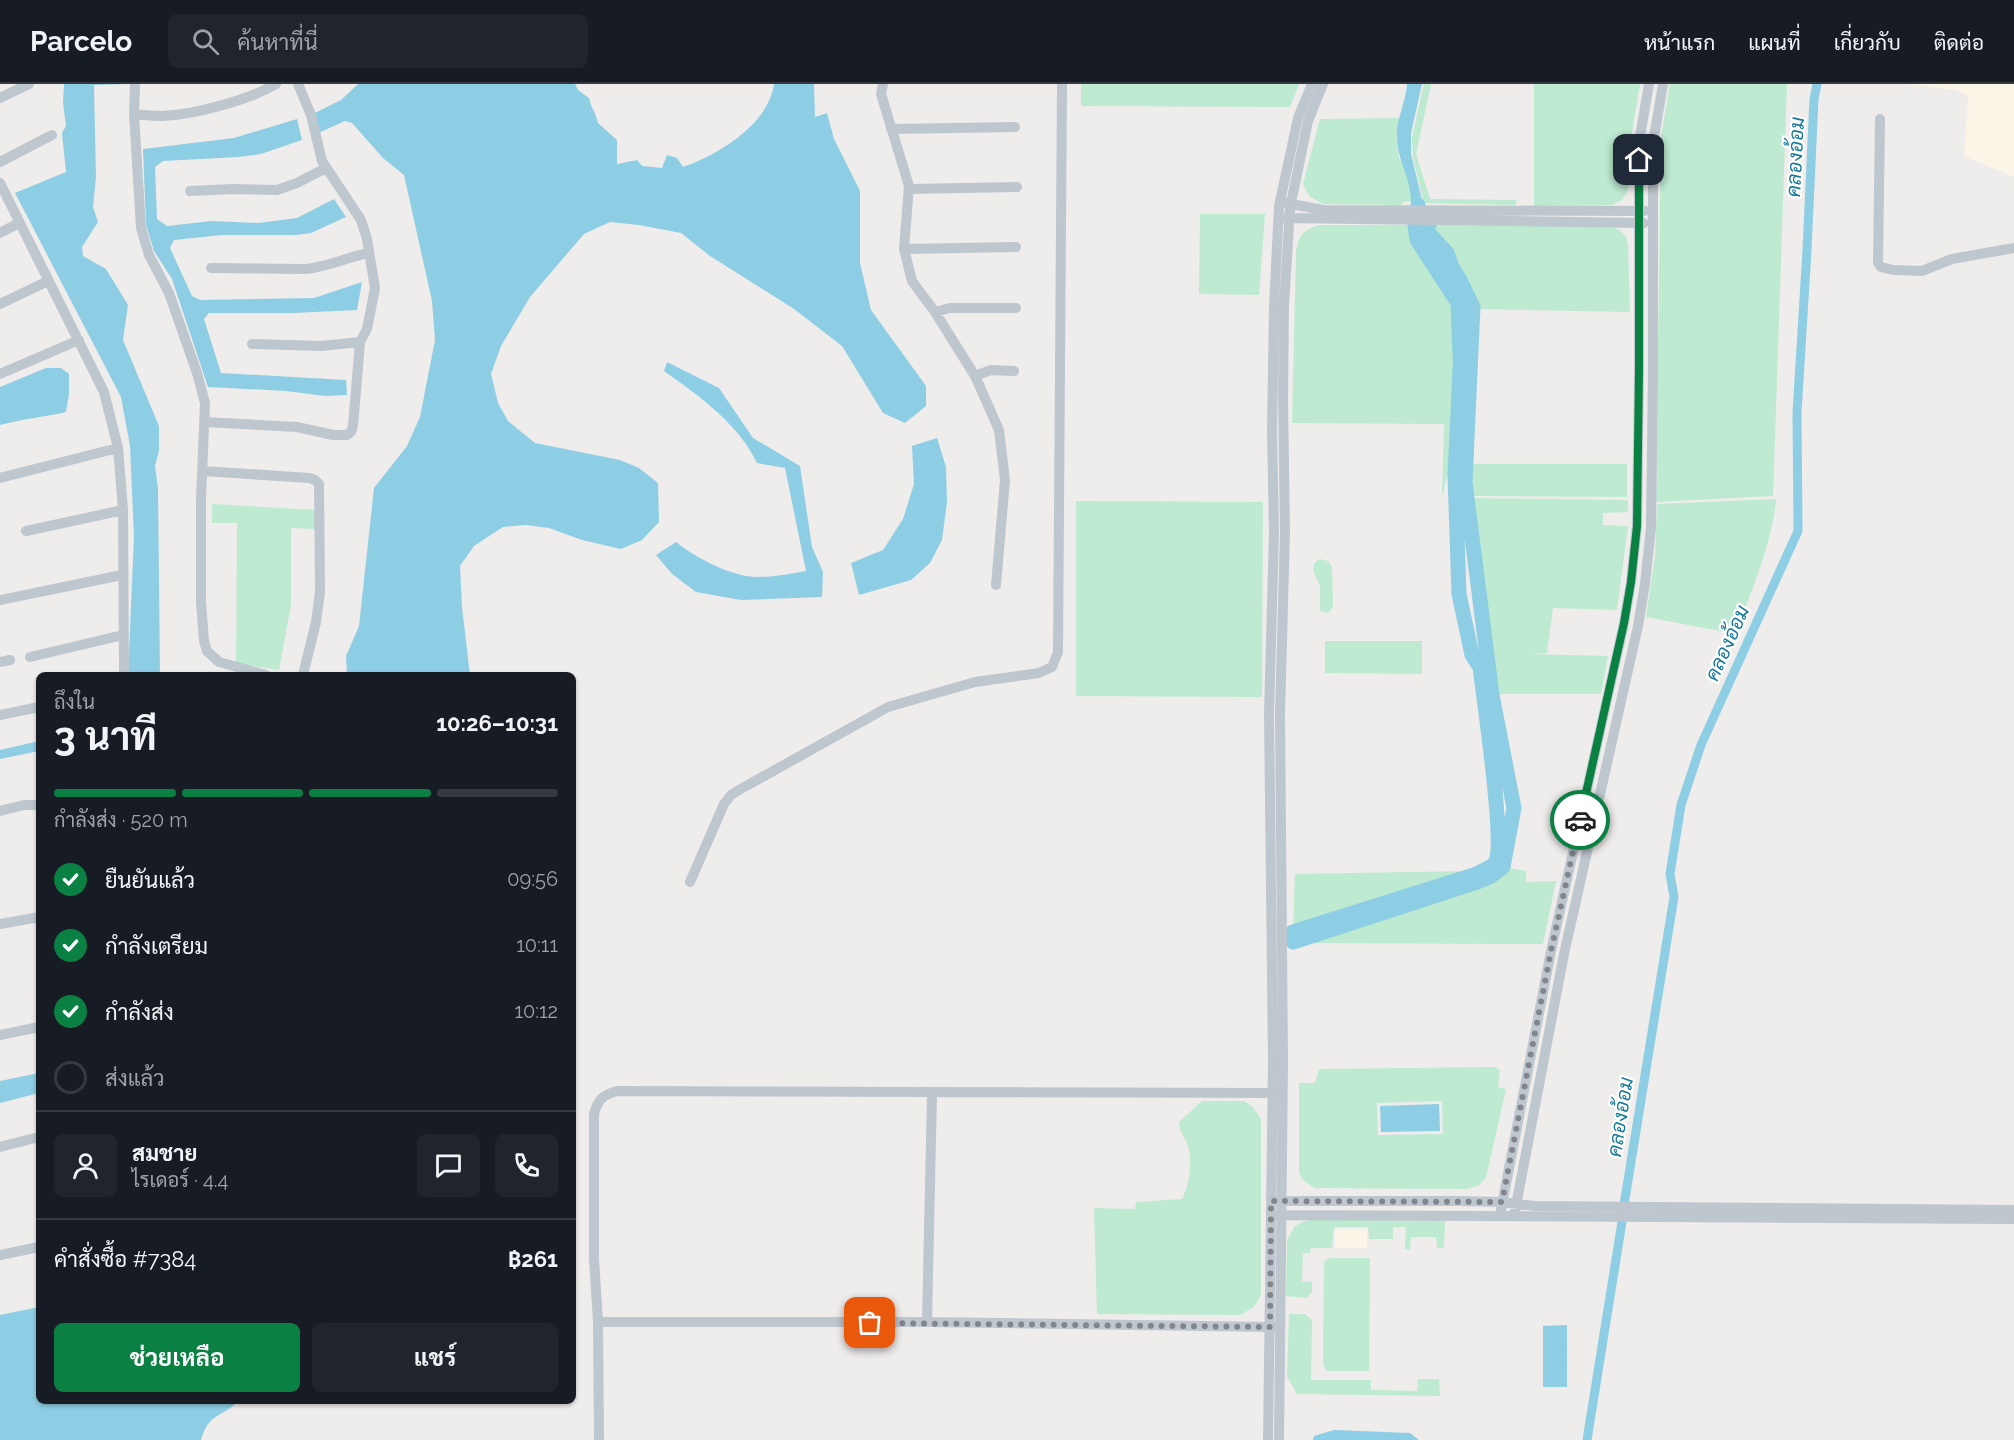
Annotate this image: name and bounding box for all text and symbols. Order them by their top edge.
search box [168,14,588,68]
text: Parcelo [30,25,132,58]
icon: search [189,25,222,58]
text: ค้นหาที่นี่ [237,29,318,55]
text: หน้าแรก [1644,30,1715,55]
text: แผนที่ [1748,30,1801,55]
text: เกี่ยวกับ [1834,30,1901,55]
text: ติดต่อ [1934,30,1984,55]
water label: คลองอ้อม [1780,116,1809,198]
pin [1613,134,1664,185]
icon: home [1622,143,1655,176]
water label: คลองอ้อม [1699,601,1754,685]
text: ถึงใน [54,690,95,714]
text: 10:26–10:31 [436,710,558,736]
text: 3 นาที [54,713,157,759]
courier [1550,790,1610,850]
icon: car [1564,804,1597,837]
text: กำลังส่ง · 520 m [54,808,188,832]
icon: check [54,863,87,896]
text: ยืนยันแล้ว [105,867,195,893]
text: 09:56 [507,867,558,891]
icon: check [54,929,87,962]
text: กำลังเตรียม [105,933,208,959]
text: 10:11 [516,933,558,957]
icon: check [54,995,87,1028]
text: กำลังส่ง [105,999,174,1025]
text: 10:12 [514,999,558,1023]
text: ส่งแล้ว [105,1065,165,1091]
water label: คลองอ้อม [1601,1075,1638,1159]
button: person [54,1134,117,1197]
button: chat [417,1134,480,1197]
button: phone [495,1134,558,1197]
text: สมชาย [132,1140,198,1166]
text: ไรเดอร์ · 4.4 [132,1168,229,1192]
text: คำสั่งซื้อ #7384 [54,1246,196,1272]
text: ฿261 [508,1246,558,1272]
pin [844,1297,895,1348]
icon: bag [853,1306,886,1339]
button: ช่วยเหลือ [54,1323,300,1392]
button: แชร์ [312,1323,558,1392]

